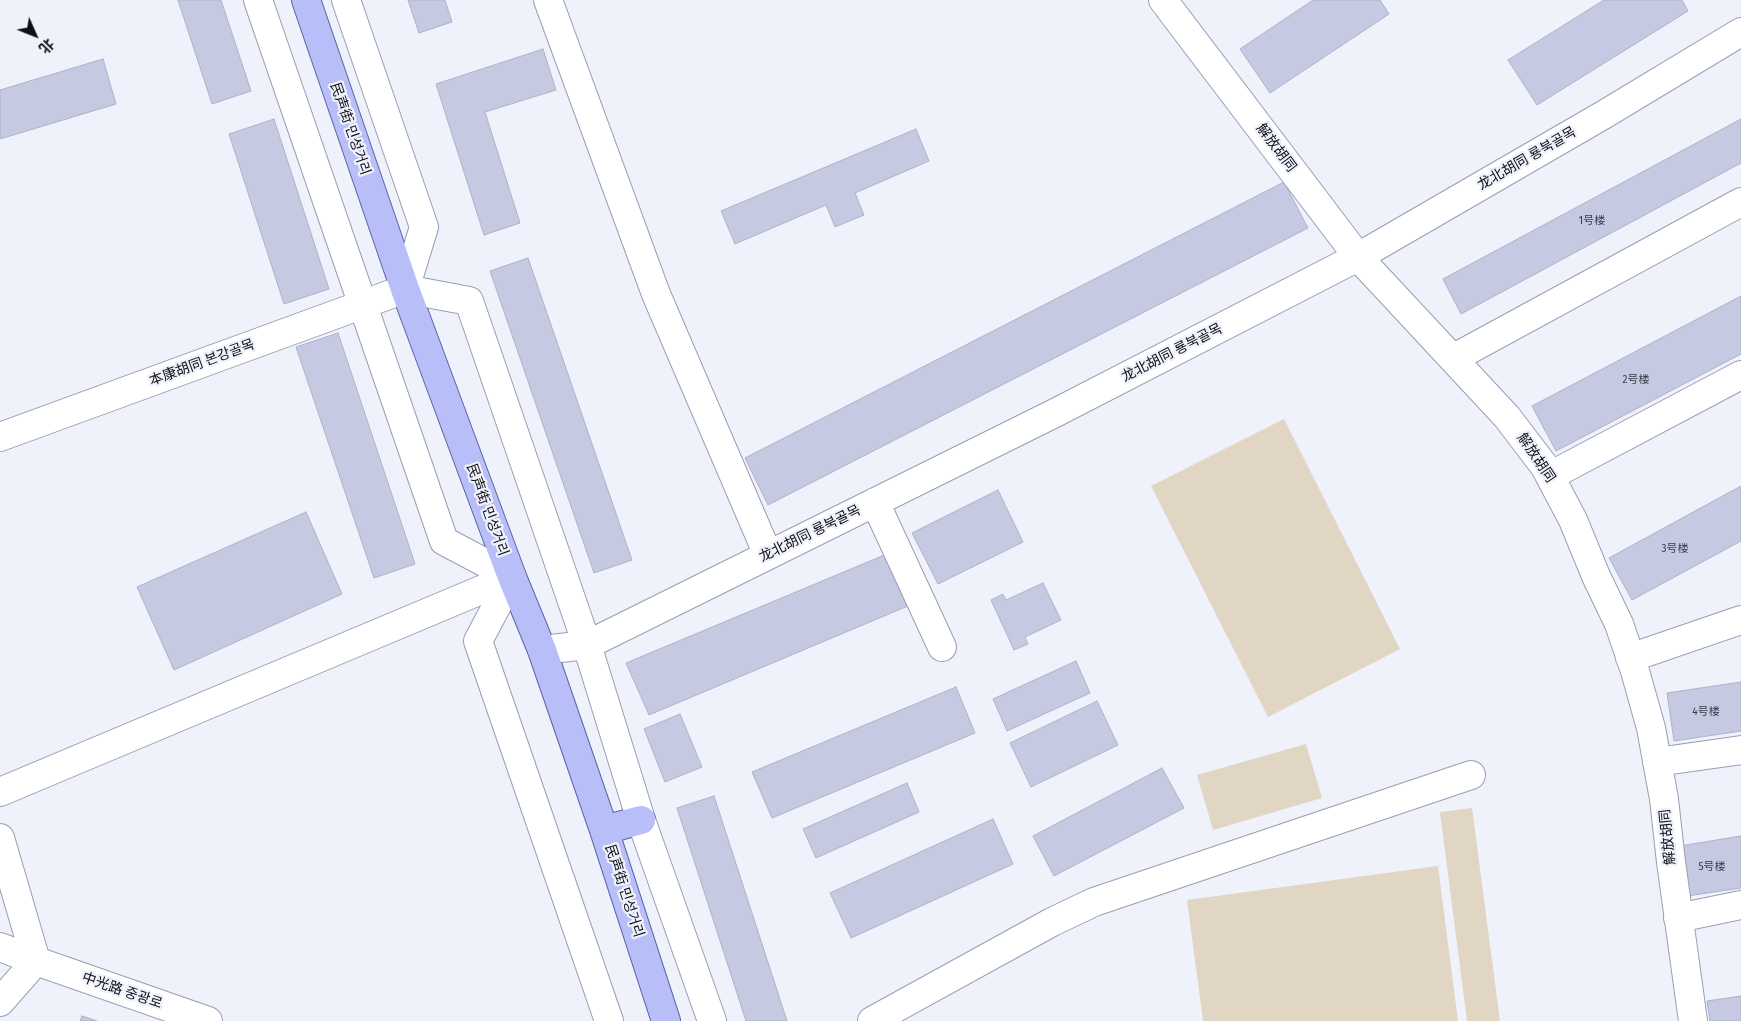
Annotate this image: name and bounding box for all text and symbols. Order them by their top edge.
north arrow [10,10,60,60]
text: 北 [35,35,57,57]
street label: 民声街 민성거리 [326,80,374,178]
street label: 解放胡同 [1252,121,1300,175]
street label: 龙北胡同 룡북골목 [1475,124,1579,194]
house number: 1号楼 [1579,214,1605,228]
street label: 龙北胡同 룡북골목 [1119,320,1225,386]
street label: 本康胡同 본강골목 [147,336,257,390]
house number: 2号楼 [1623,373,1649,387]
street label: 解放胡同 [1513,430,1559,486]
street label: 民声街 민성거리 [463,462,511,558]
street label: 龙北胡同 룡북골목 [757,502,863,566]
house number: 3号楼 [1662,542,1688,556]
house number: 4号楼 [1692,705,1720,719]
street label: 解放胡同 [1657,808,1679,866]
street label: 民声街 민성거리 [601,842,647,940]
house number: 5号楼 [1698,860,1726,874]
street label: 中光路 중광로 [80,969,164,1013]

